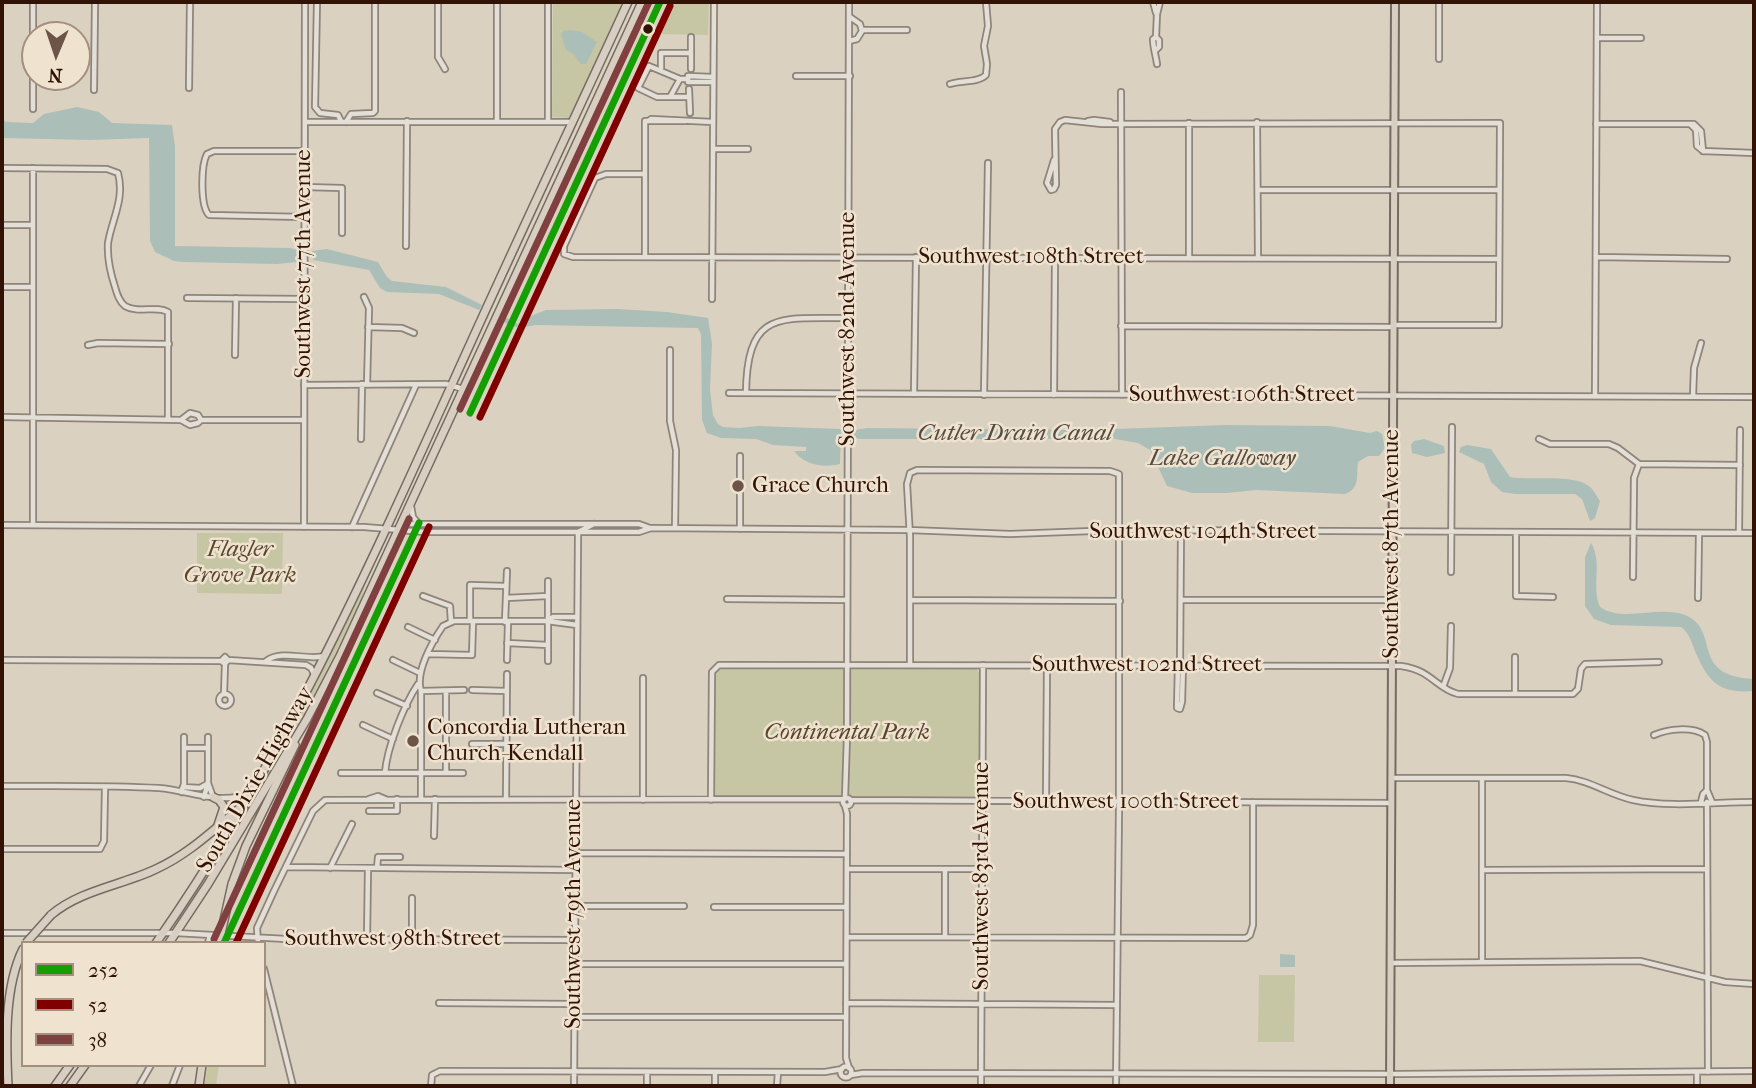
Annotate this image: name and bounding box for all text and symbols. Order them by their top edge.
north arrow [21,21,91,91]
unlabelled marker [641,22,655,36]
text: N [48,64,63,86]
street label: Southwest 77th Avenue [290,149,318,379]
street label: Southwest 82nd Avenue [834,212,862,446]
street label: Southwest 108th Street [918,243,1144,271]
street label: Southwest 106th Street [1129,381,1355,409]
water label: Cutler Drain Canal [918,420,1112,448]
street label: Southwest 87th Avenue [1378,429,1406,659]
water label: Lake Galloway [1148,445,1296,473]
place label: Grace Church [752,472,889,500]
marker: Grace Church [730,478,746,494]
street label: Southwest 104th Street [1089,518,1317,546]
park label: Flagler Grove Park [183,536,297,590]
street label: Southwest 102nd Street [1032,651,1262,679]
street label: South Dixie Highway [191,682,321,878]
place label: Concordia Lutheran Church-Kendall [427,714,626,768]
park label: Continental Park [764,719,930,747]
marker: Concordia Lutheran Church-Kendall [405,733,421,749]
street label: Southwest 83rd Avenue [968,762,996,990]
street label: Southwest 100th Street [1013,788,1239,816]
street label: Southwest 79th Avenue [560,799,588,1029]
street label: Southwest 98th Street [285,925,501,953]
legend [21,941,266,1067]
text: 252 [88,958,119,982]
text: 52 [88,993,108,1017]
text: 38 [88,1028,107,1052]

